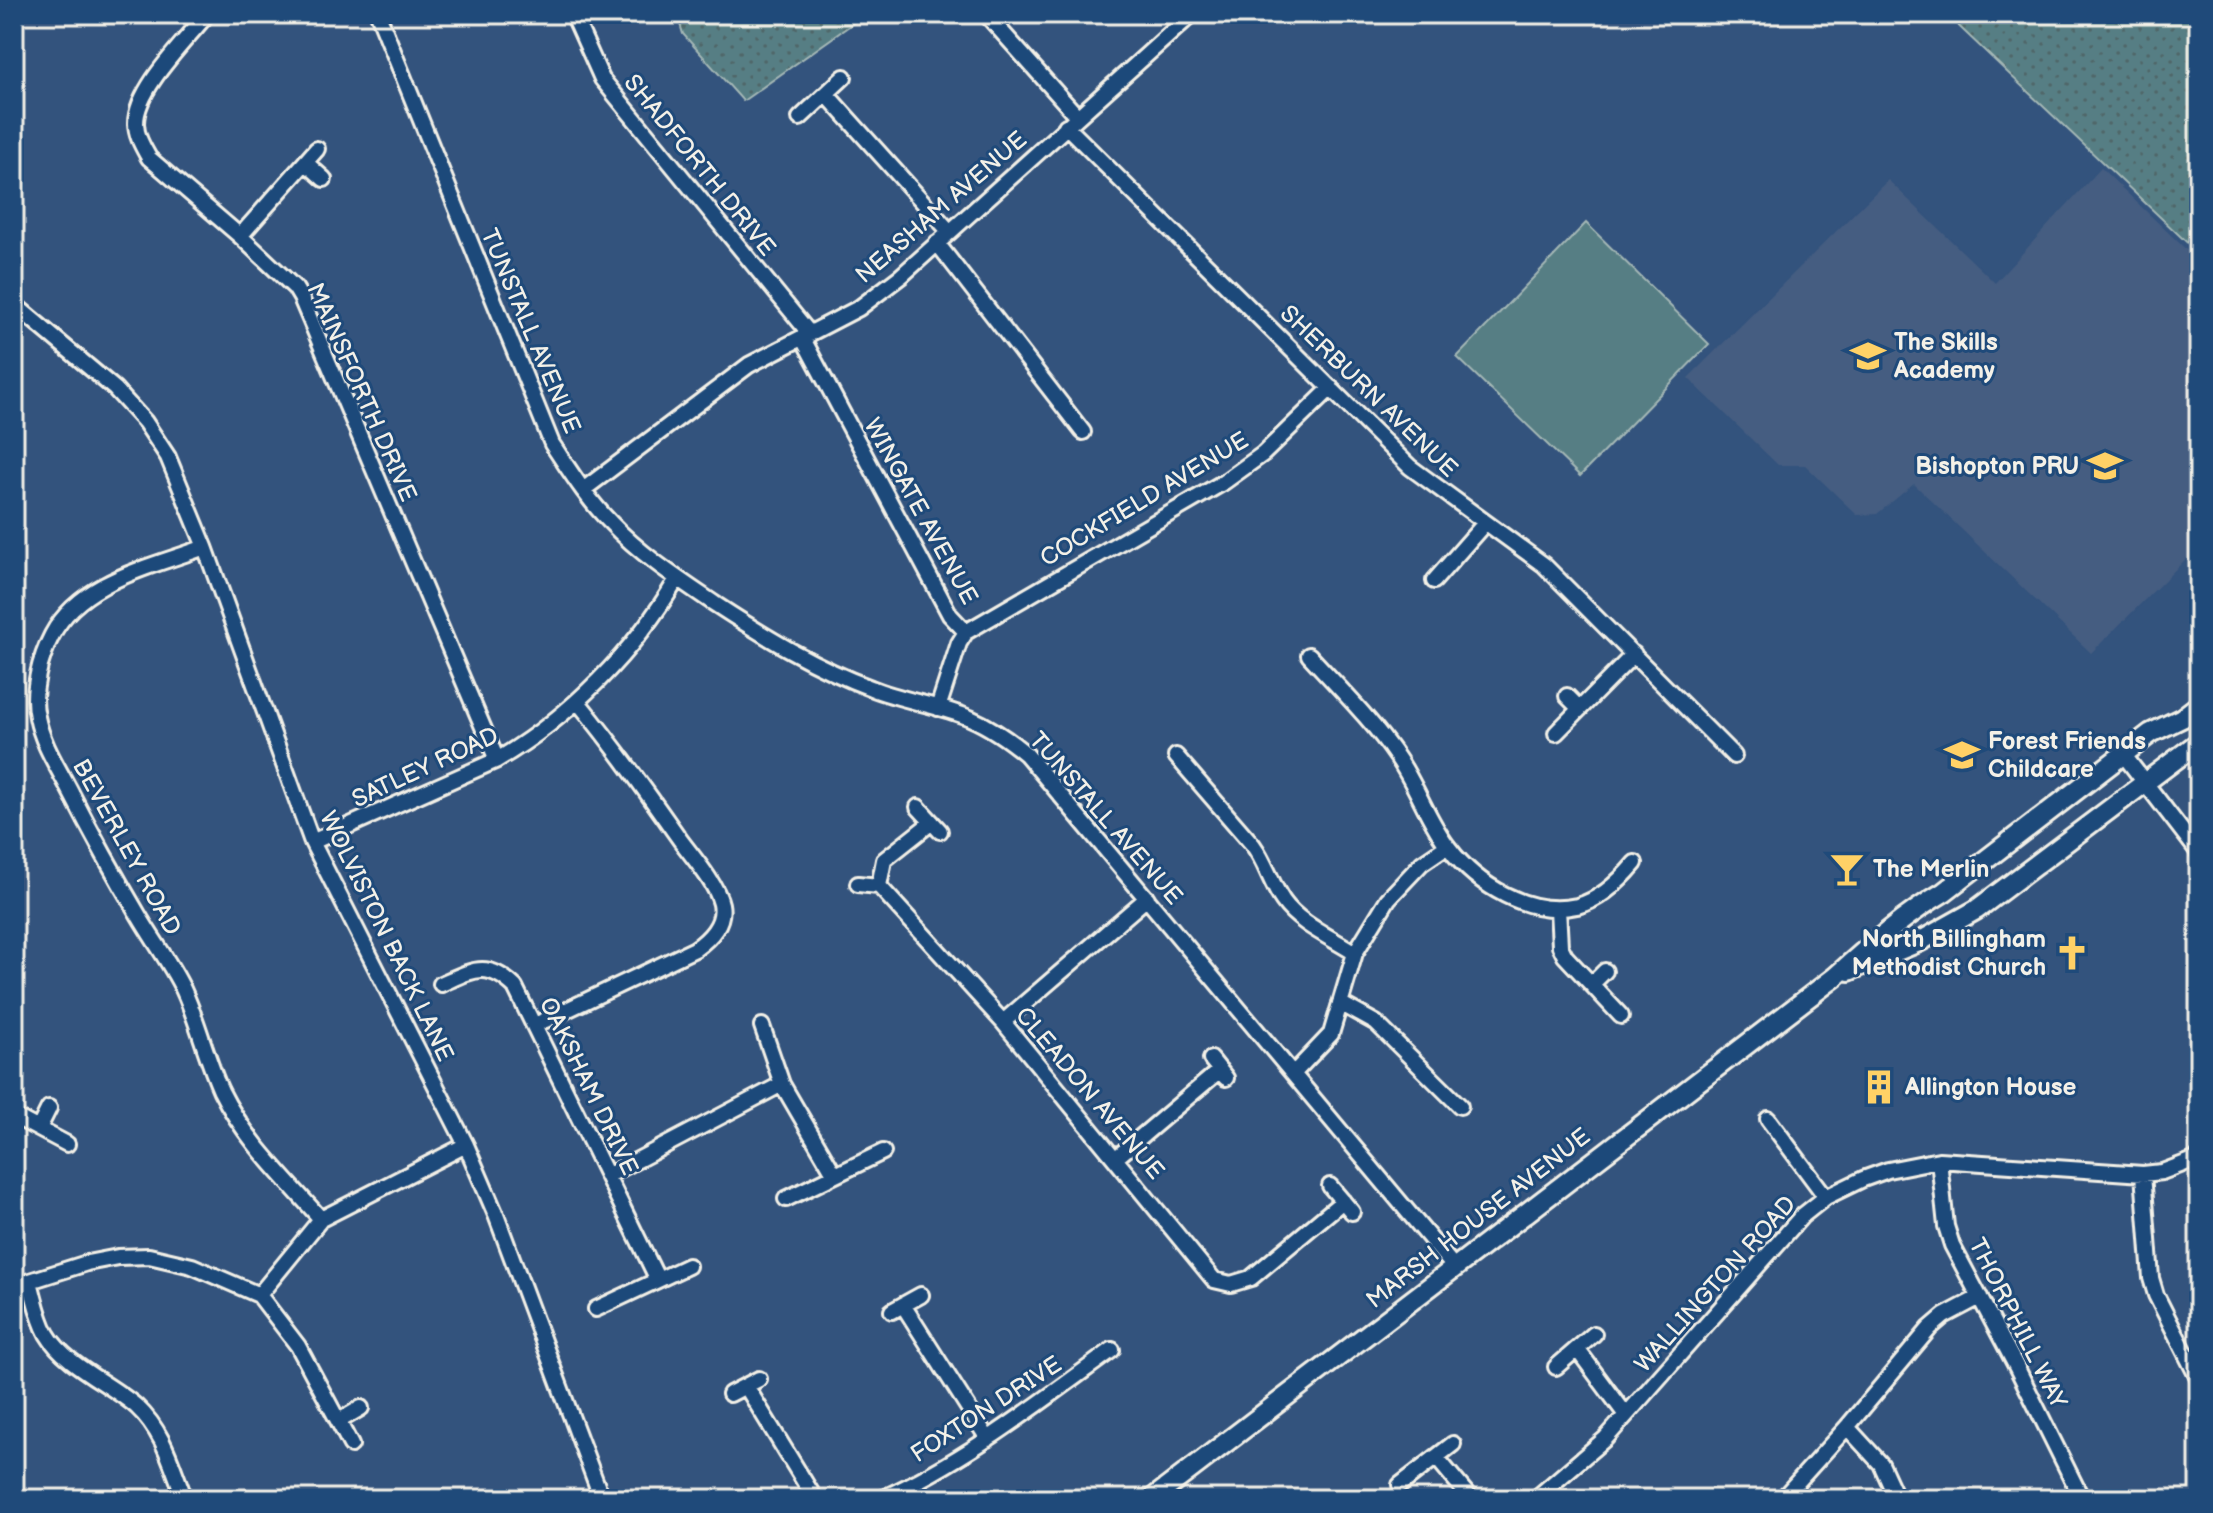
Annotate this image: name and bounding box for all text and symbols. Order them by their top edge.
street label: SHADFORTH DRIVE [618,69,782,262]
street label: NEASHAM AVENUE [850,125,1033,290]
street label: TUNSTALL AVENUE [474,224,587,438]
street label: MAINSFORTH DRIVE [300,278,423,506]
street label: SHERBURN AVENUE [1274,299,1463,483]
place label: The Skills Academy [1893,328,1998,385]
school or university icon: The Skills Academy [1849,337,1887,375]
street label: WINGATE AVENUE [857,413,984,609]
street label: COCKFIELD AVENUE [1035,426,1254,573]
school or university icon: Bishopton PRU [2086,447,2124,485]
place label: Bishopton PRU [1915,452,2079,481]
street label: SATLEY ROAD [347,721,503,814]
street label: TUNSTALL AVENUE [1023,726,1189,911]
place label: Forest Friends Childcare [1988,727,2146,784]
school or university icon: Forest Friends Childcare [1943,736,1981,774]
street label: BEVERLEY ROAD [66,754,187,940]
street label: WOLVISTON BACK LANE [313,806,460,1066]
bar icon: The Merlin [1828,850,1866,888]
place label: The Merlin [1873,855,1989,884]
place label: North Billingham Methodist Church [1852,925,2046,982]
church icon: North Billingham Methodist Church [2053,934,2091,972]
street label: OAKSHAM DRIVE [533,993,644,1180]
street label: CLEADON AVENUE [1009,1001,1170,1185]
building icon: Allington House [1860,1068,1898,1106]
place label: Allington House [1904,1073,2077,1102]
street label: MARSH HOUSE AVENUE [1361,1122,1596,1315]
street label: WALLINGTON ROAD [1629,1190,1802,1379]
street label: THORPHILL WAY [1962,1233,2073,1414]
street label: FOXTON DRIVE [905,1350,1067,1469]

